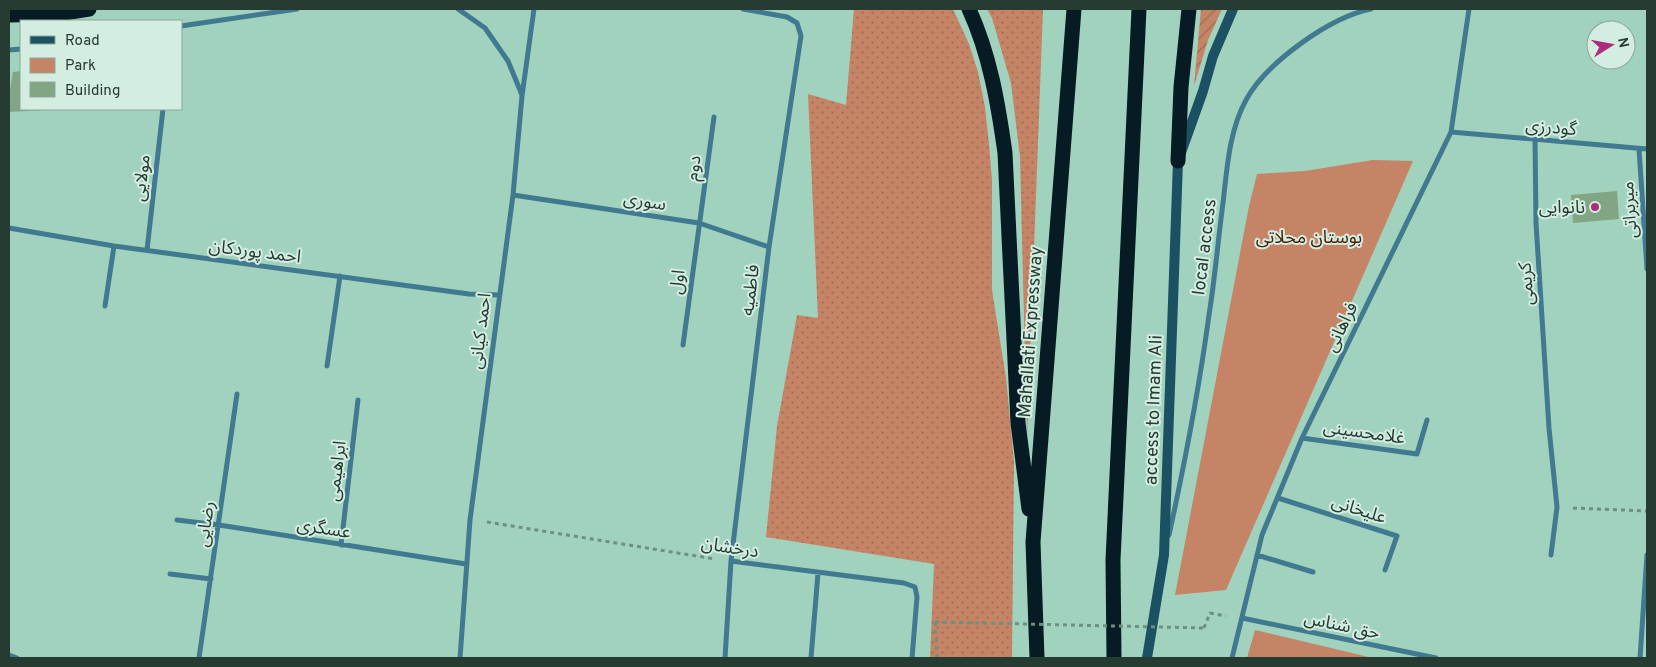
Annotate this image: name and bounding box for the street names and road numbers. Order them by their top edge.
street label: گودرزی [1524,115,1578,142]
street label: مولایی [128,153,157,203]
street label: دوم [681,154,709,183]
street label: میربراتی [1617,181,1644,239]
street label: سوری [622,188,668,217]
street label: local access [1188,198,1223,297]
street label: احمد پوردکان [207,235,302,270]
street label: Mahallati Expressway [1014,246,1049,419]
street label: کریمی [1514,261,1540,306]
street label: فاطمیه [737,263,766,317]
street label: اول [666,268,691,296]
street label: احمد کیانی [465,292,498,371]
street label: فراهانی [1320,299,1364,356]
street label: access to Imam Ali [1140,335,1169,485]
street label: غلامحسینی [1321,416,1406,451]
street label: ابراهیمی [322,440,353,503]
street label: علیخانی [1328,491,1389,530]
street label: رضایی [192,500,221,549]
street label: عسگری [295,514,352,545]
street label: درخشان [699,533,760,564]
street label: حق شناس [1302,607,1382,646]

